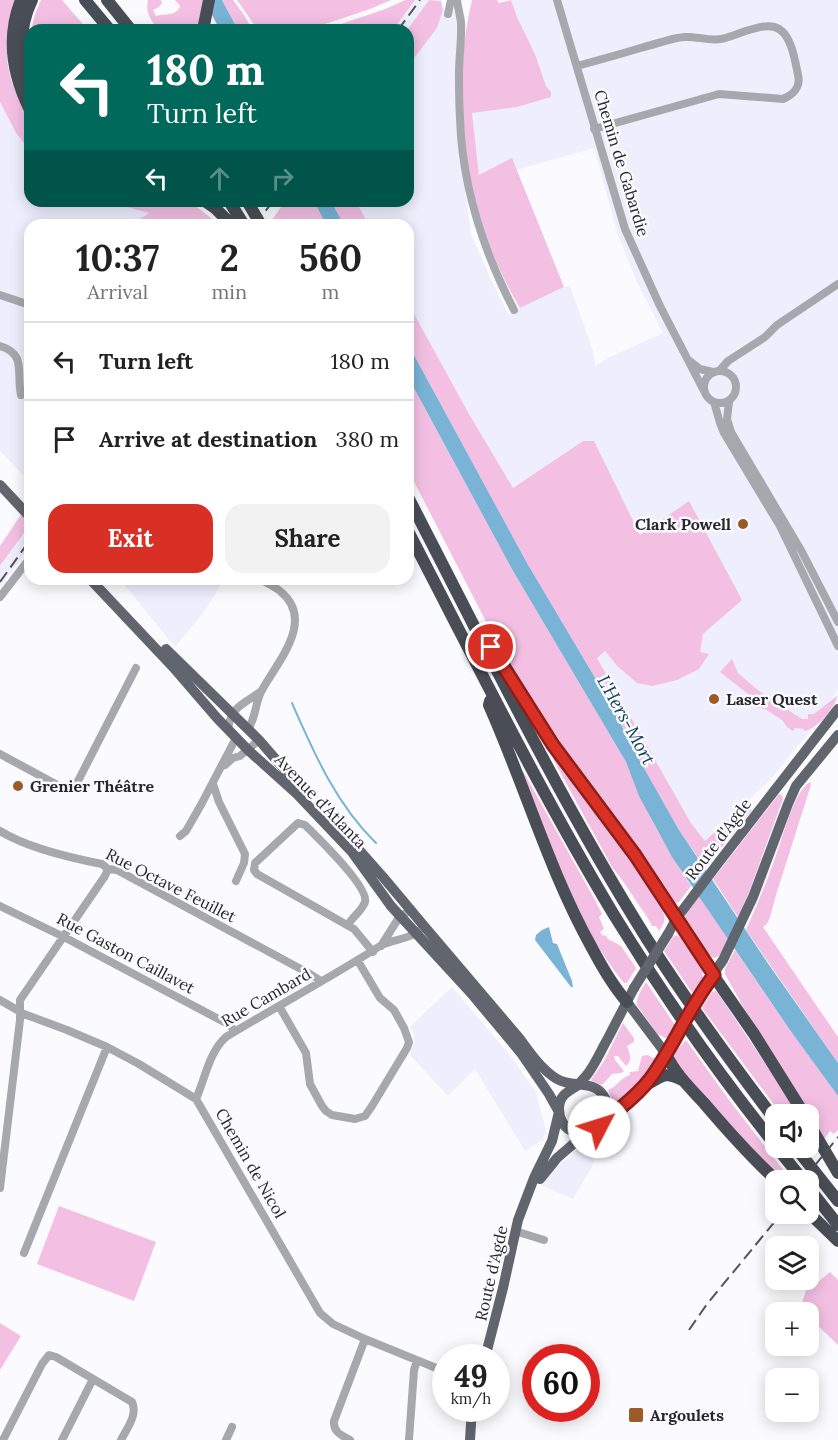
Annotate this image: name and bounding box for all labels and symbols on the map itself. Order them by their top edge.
street label: Chemin de Gabardie [590,87,654,239]
place label: Clark Powell [635,514,731,534]
marker: Clark Powell [736,517,750,531]
pin [465,621,516,672]
water label: L'Hers-Mort [592,671,661,769]
place label: Laser Quest [726,689,818,709]
marker: Laser Quest [707,692,721,706]
street label: Avenue d'Atlanta [270,749,371,852]
place label: Grenier Théâtre [30,776,154,796]
marker: Grenier Théâtre [11,779,25,793]
street label: Route d'Agde [681,794,755,884]
street label: Rue Octave Feuillet [103,844,240,927]
street label: Rue Gaston Caillavet [54,908,199,998]
street label: Rue Cambard [218,963,315,1031]
position arrow [567,1095,631,1159]
street label: Chemin de Nicol [211,1105,291,1221]
street label: Route d'Agde [470,1223,512,1323]
speed limit sign: 60 [522,1344,600,1422]
place label: Argoulets [650,1405,724,1425]
marker: Argoulets [627,1406,645,1424]

